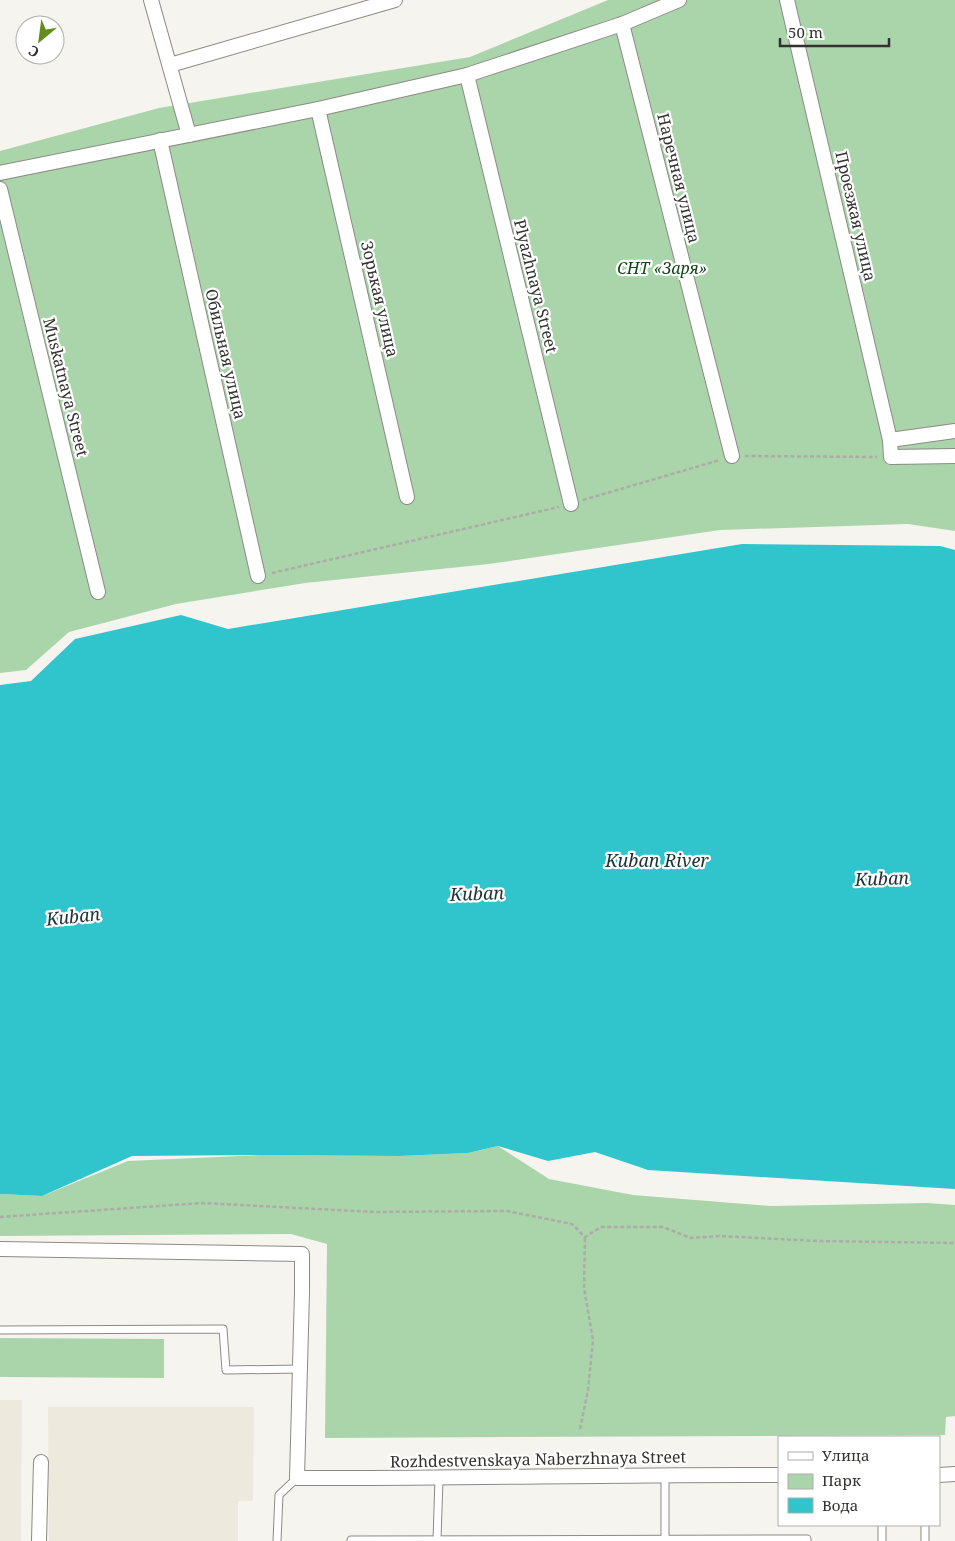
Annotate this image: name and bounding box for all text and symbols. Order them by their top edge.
north arrow [15,15,65,65]
scale bar [780,15,889,47]
text: 50 m [788,22,823,42]
text: С [25,41,42,62]
street label: Наречная улица [652,111,706,245]
street label: Проезжая улица [830,149,882,283]
street label: Plyazhnaya Street [509,217,563,355]
street label: Зорькая улица [356,239,404,359]
park label: СНТ «Заря» [617,257,707,279]
street label: Обильная улица [200,287,252,421]
street label: Muskatnaya Street [38,315,94,459]
water label: Kuban River [604,848,709,872]
water label: Kuban [853,865,910,891]
water label: Kuban [448,880,505,906]
water label: Kuban [44,901,101,931]
legend [778,1436,940,1526]
street label: Rozhdestvenskaya Naberzhnaya Street [390,1445,687,1473]
text: Улица [822,1445,870,1465]
text: Парк [822,1470,861,1490]
text: Вода [822,1495,858,1515]

